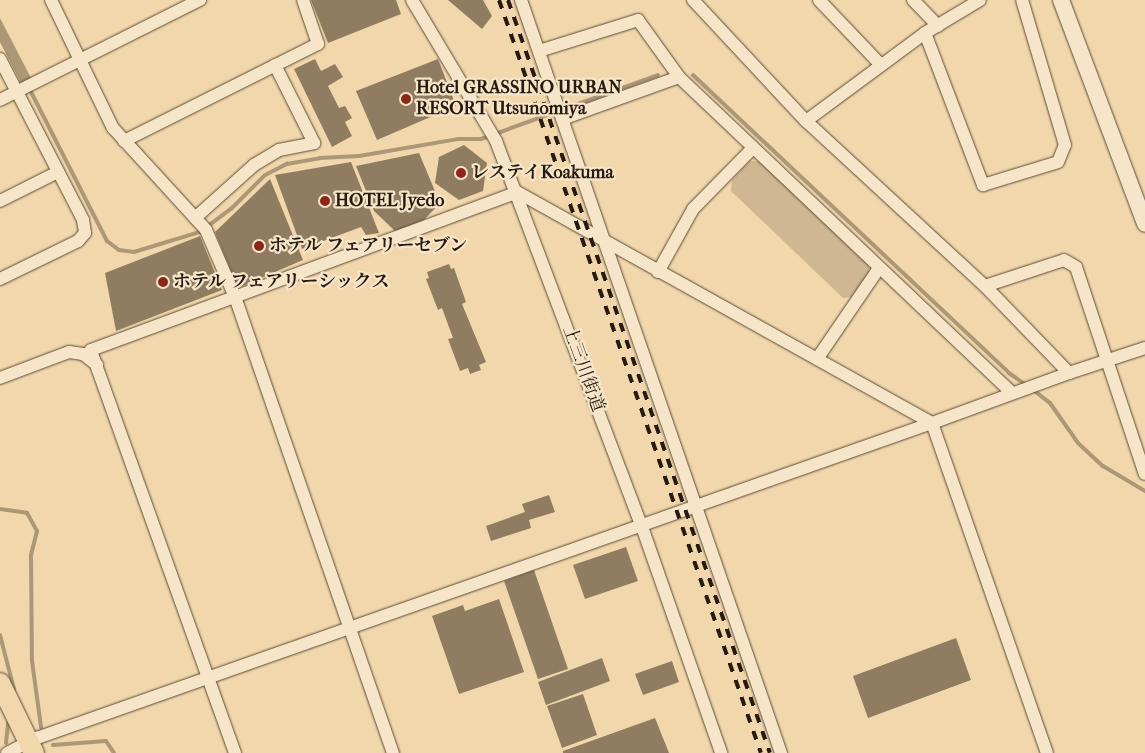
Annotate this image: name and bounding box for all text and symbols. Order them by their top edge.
place label: Hotel GRASSINO URBAN RESORT Utsunomiya [416,78,622,120]
marker: Hotel GRASSINO URBAN RESORT Utsunomiya [400,93,412,105]
place label: レステイKoakuma [471,162,616,184]
marker: レステイKoakuma [455,167,467,179]
place label: HOTEL Jyedo [335,190,444,212]
marker: HOTEL Jyedo [319,195,331,207]
place label: ホテル フェアリーセブン [269,235,471,257]
marker: ホテル フェアリーセブン [253,240,265,252]
place label: ホテル フェアリーシックス [173,271,393,293]
marker: ホテル フェアリーシックス [157,276,169,288]
street label: 上三川街道 [557,323,609,415]

